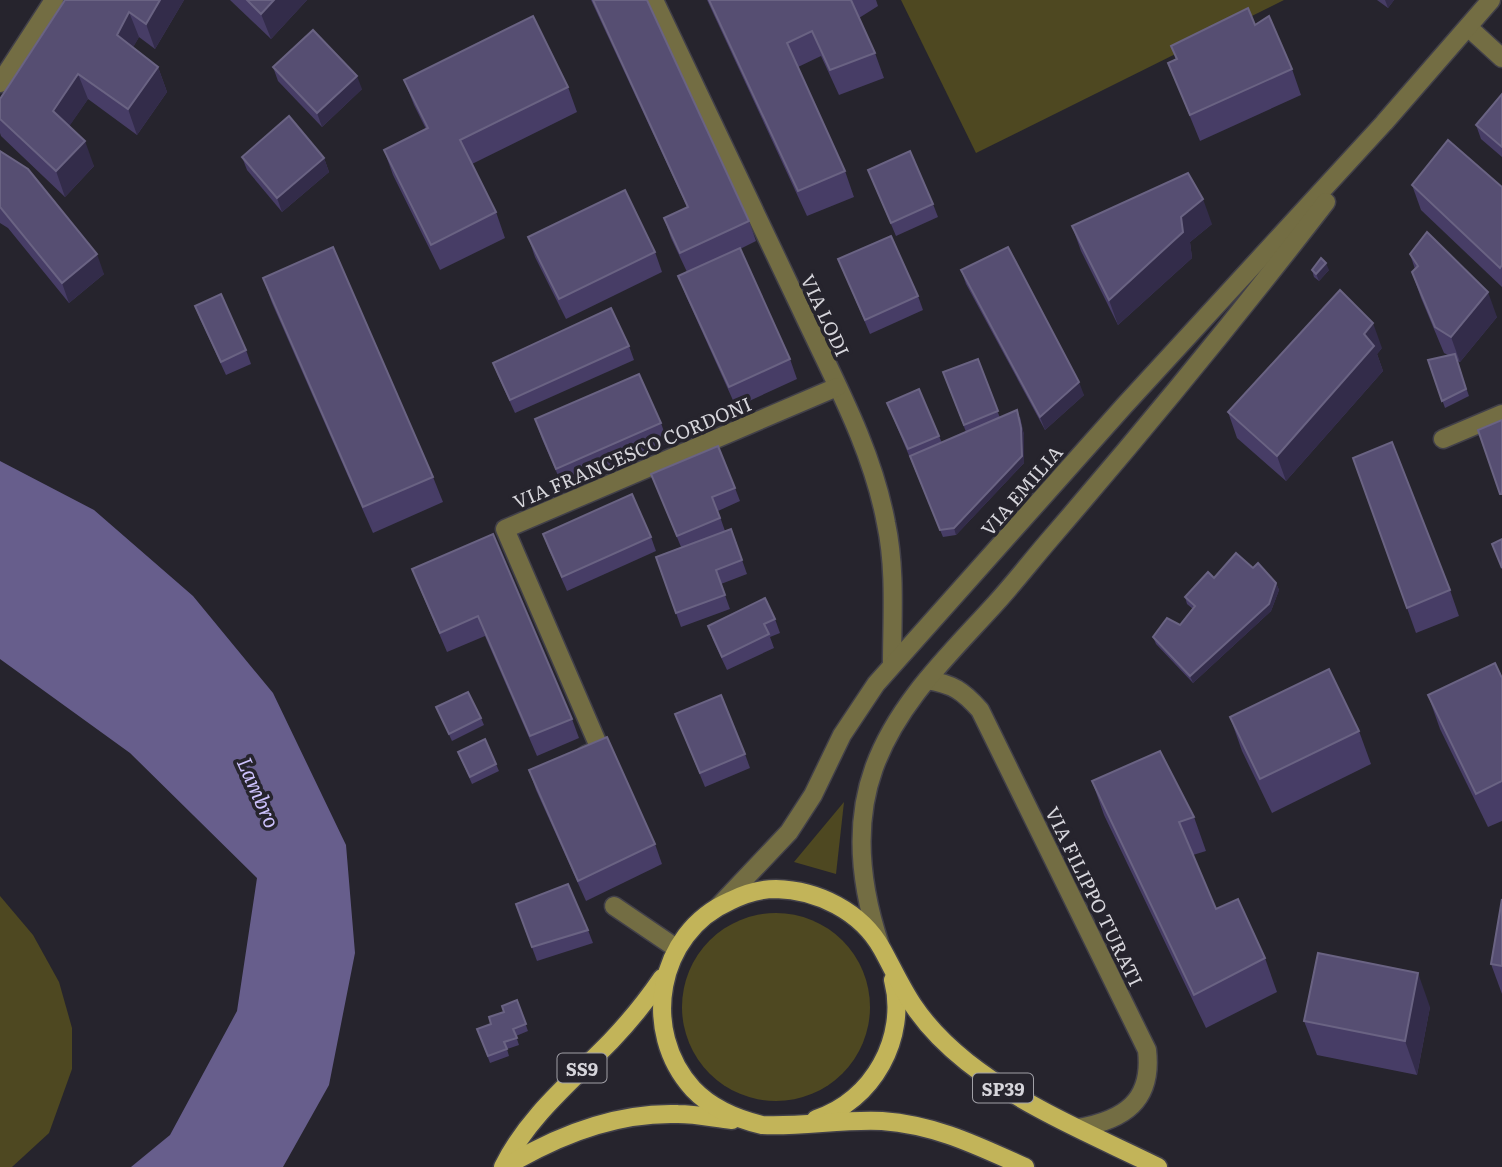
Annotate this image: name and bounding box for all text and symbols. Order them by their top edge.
street label: VIA LODI [795,269,857,361]
street label: VIA FRANCESCO CORDONI [508,389,756,515]
street label: VIA EMILIA [974,438,1068,542]
water label: Lambro [231,752,289,832]
street label: VIA FILIPPO TURATI [1039,801,1151,991]
road number: SS9 [558,1054,606,1083]
road number: SP39 [973,1073,1033,1102]

